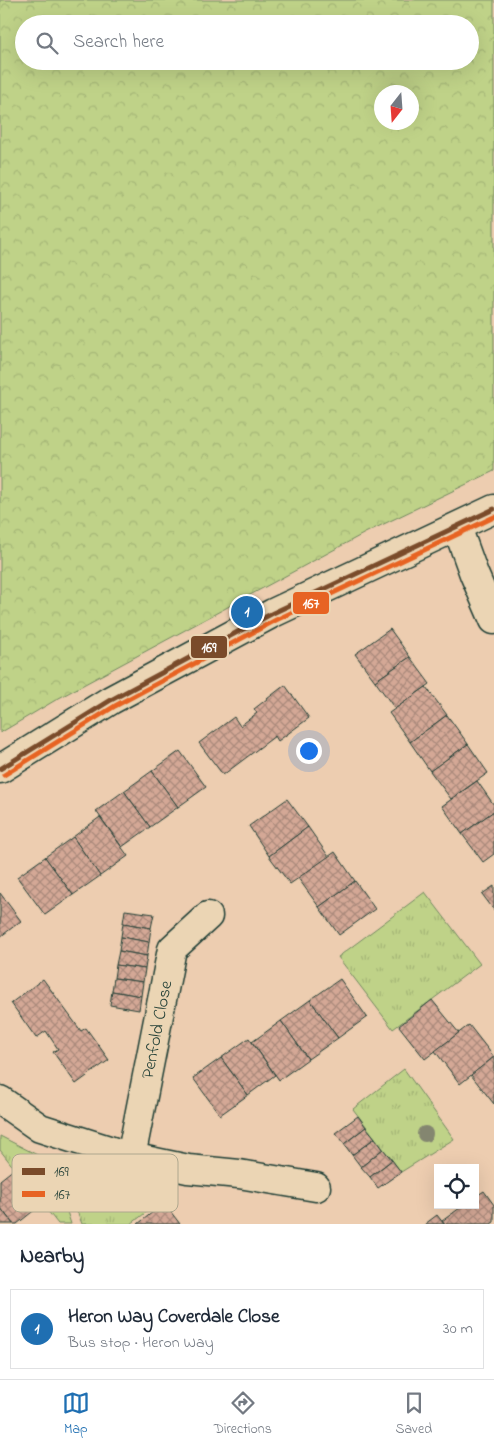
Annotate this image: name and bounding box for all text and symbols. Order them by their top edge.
search box [15,15,479,70]
icon: search [33,29,61,57]
text: Search here [73,29,164,56]
north arrow [374,85,419,130]
line badge: 167 [292,591,330,615]
pin: 1 [231,593,263,631]
text: 167 [303,594,319,615]
line badge: 169 [190,635,228,659]
text: 169 [202,638,217,659]
your location [296,738,322,764]
street label: Penfold Close [136,978,181,1081]
legend [12,1154,178,1212]
text: 169 [54,1162,70,1183]
map controls [434,1164,479,1209]
button: locate [434,1164,479,1209]
text: 167 [54,1185,71,1206]
text: Nearby [20,1242,84,1272]
text: Heron Way Coverdale Close [68,1304,279,1331]
text: 1 [34,1317,40,1341]
text: 30 m [443,1317,473,1341]
text: Bus stop · Heron Way [68,1331,214,1355]
tab: Map [62,1389,90,1440]
tab: Directions [214,1389,272,1440]
tab: Saved [396,1389,432,1440]

